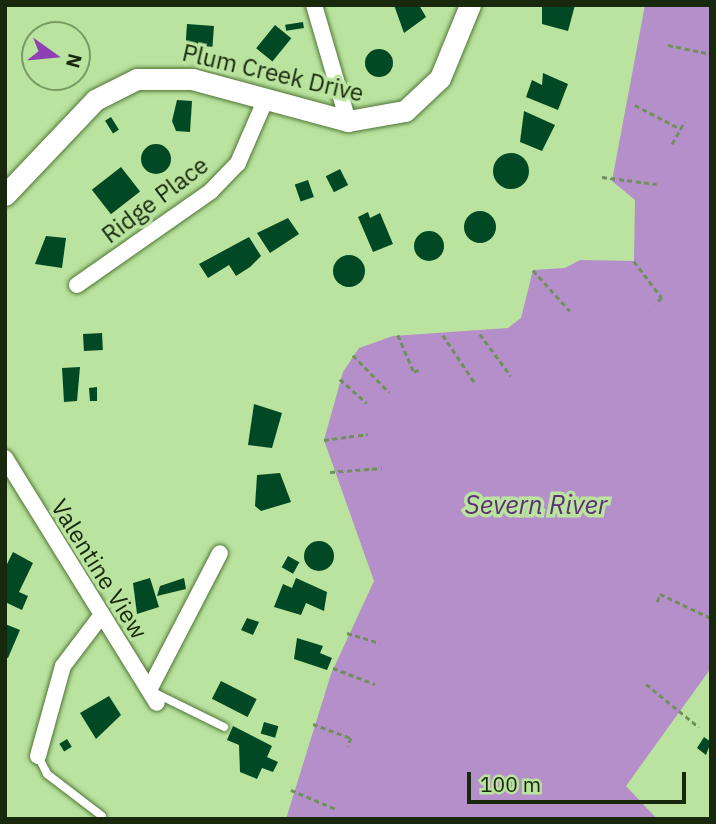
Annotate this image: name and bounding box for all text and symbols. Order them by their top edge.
north arrow [21,21,91,91]
street label: Plum Creek Drive [179,38,367,108]
text: N [61,51,88,71]
street label: Ridge Place [96,151,214,249]
water label: Severn River [465,489,607,521]
street label: Valentine View [45,494,153,644]
scale bar [471,758,690,802]
text: 100 m [480,770,541,798]

